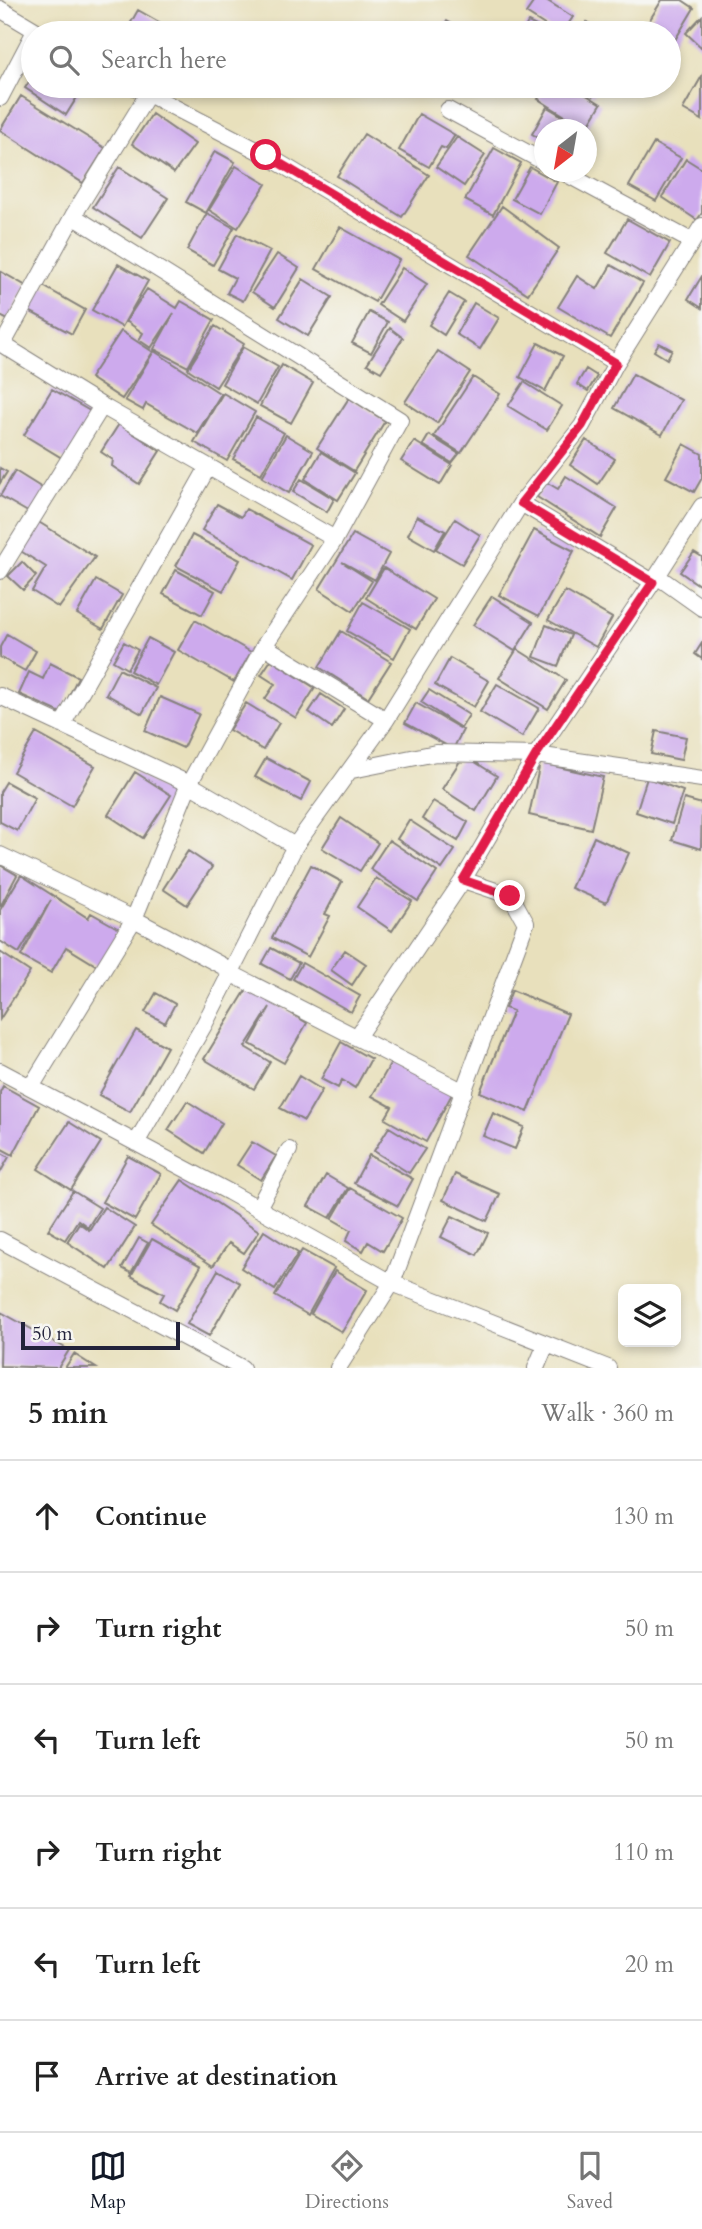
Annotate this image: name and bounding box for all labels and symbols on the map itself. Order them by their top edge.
north arrow [534,119,597,182]
route start [250,139,281,170]
route end [494,880,525,911]
scale bar [21,1319,180,1351]

